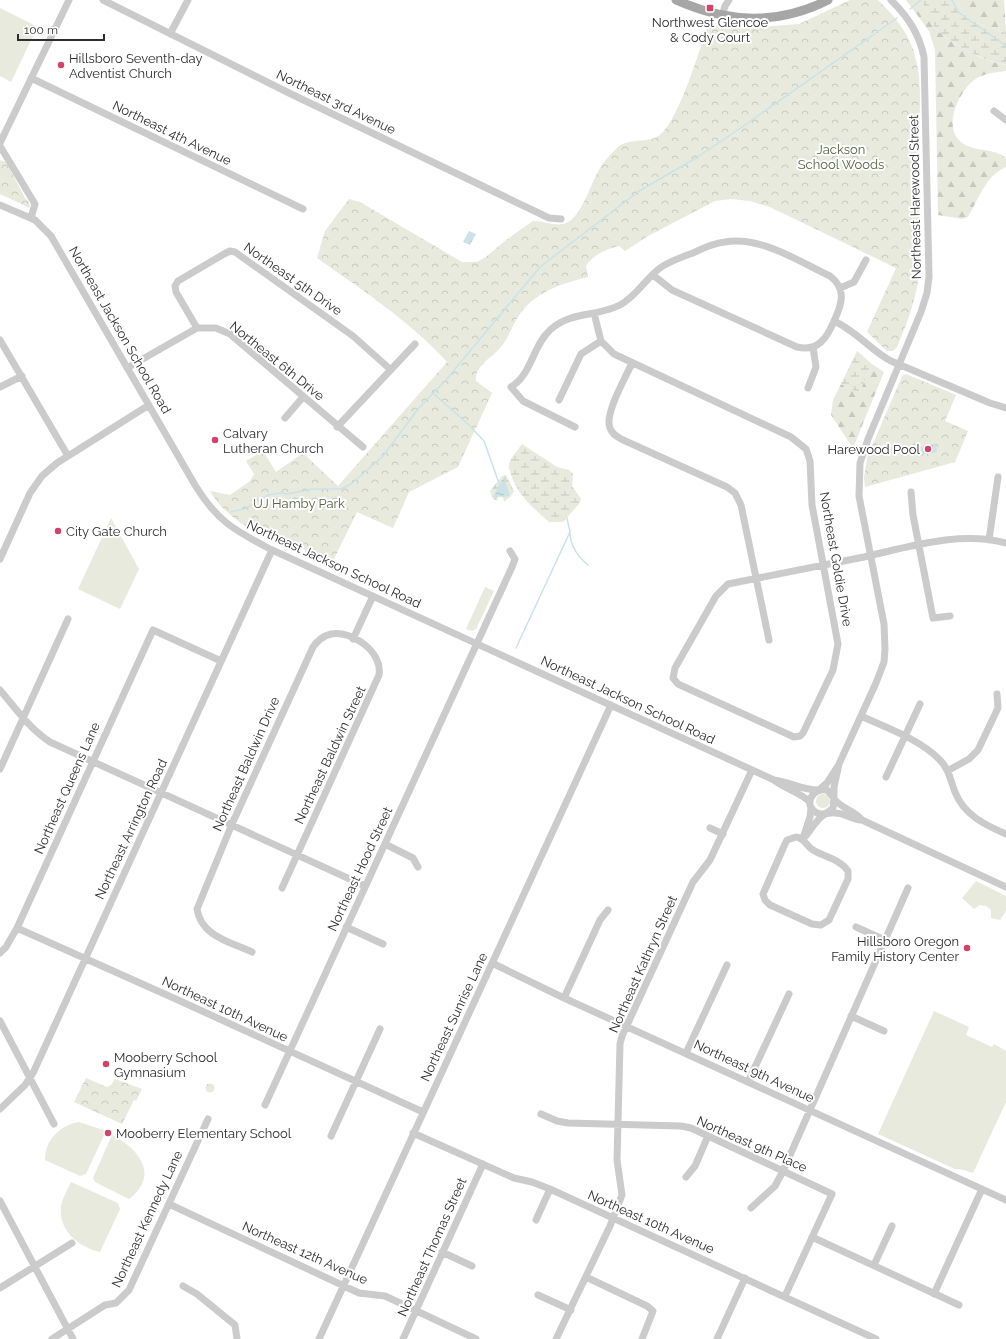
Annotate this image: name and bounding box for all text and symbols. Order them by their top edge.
marker: Northwest Glencoe & Cody Court [705,3,715,13]
place label: Northwest Glencoe & Cody Court [652,15,769,45]
scale bar [18,16,104,42]
text: 100 m [24,23,58,37]
place label: Hillsboro Seventh-day Adventist Church [69,51,203,81]
marker: Hillsboro Seventh-day Adventist Church [56,60,66,70]
street label: Northeast 3rd Avenue [274,67,398,138]
street label: Northeast 4th Avenue [110,98,234,168]
street label: Northeast Harewood Street [906,114,924,279]
park label: Jackson School Woods [798,142,884,172]
street label: Northeast 5th Drive [241,240,345,319]
street label: Northeast Jackson School Road [66,244,174,416]
street label: Northeast 6th Drive [227,318,327,404]
place label: Calvary Lutheran Church [223,426,324,456]
marker: Calvary Lutheran Church [210,435,220,445]
place label: Harewood Pool [827,442,920,457]
marker: Harewood Pool [923,444,933,454]
street label: Northeast Goldie Drive [817,491,855,628]
park label: UJ Hamby Park [253,496,345,511]
street label: Northeast Jackson School Road [245,517,423,611]
place label: City Gate Church [66,524,167,539]
marker: City Gate Church [53,526,63,536]
street label: Northeast Jackson School Road [539,653,717,747]
street label: Northeast Baldwin Street [291,683,369,826]
street label: Northeast Baldwin Drive [210,694,283,834]
street label: Northeast Queens Lane [31,719,103,856]
street label: Northeast Arrington Road [92,757,170,901]
street label: Northeast Hood Street [325,804,396,933]
street label: Northeast Kathryn Street [606,892,680,1035]
place label: Hillsboro Oregon Family History Center [831,934,959,964]
marker: Hillsboro Oregon Family History Center [962,943,972,953]
street label: Northeast Sunrise Lane [418,950,491,1084]
street label: Northeast 10th Avenue [160,973,290,1045]
street label: Northeast 9th Avenue [692,1037,817,1106]
place label: Mooberry School Gymnasium [114,1050,218,1080]
marker: Mooberry School Gymnasium [101,1059,111,1069]
street label: Northeast 9th Place [695,1113,810,1175]
place label: Mooberry Elementary School [116,1126,292,1141]
marker: Mooberry Elementary School [103,1128,113,1138]
street label: Northeast Kennedy Lane [109,1148,185,1290]
street label: Northeast Thomas Street [395,1175,470,1319]
street label: Northeast 10th Avenue [585,1187,717,1257]
street label: Northeast 12th Avenue [240,1219,370,1288]

